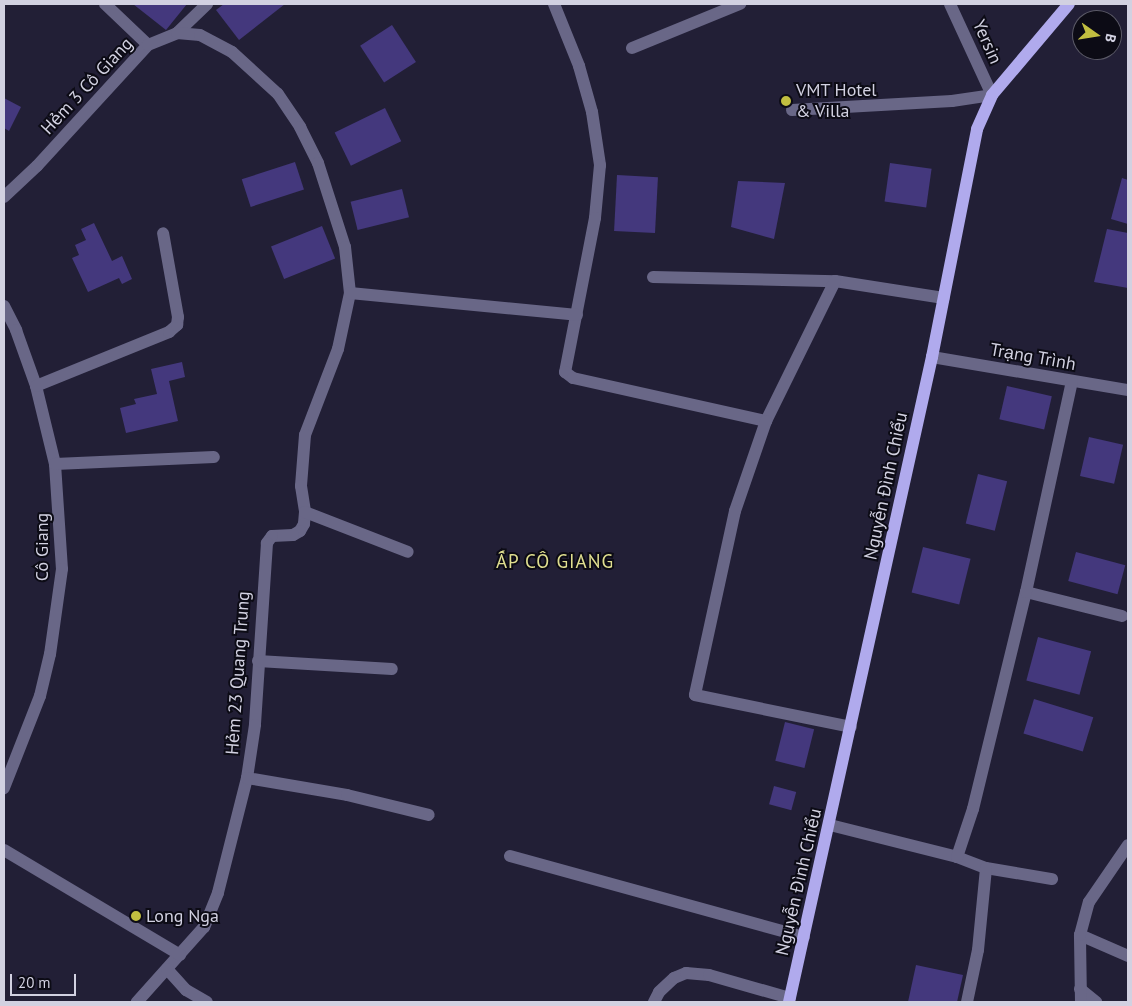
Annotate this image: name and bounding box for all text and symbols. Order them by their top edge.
north arrow [1072,10,1122,60]
street label: Yersin [968,17,1006,67]
text: B [1101,32,1120,44]
street label: Hẻm 3 Cô Giang [37,33,137,139]
place label: VMT Hotel & Villa [796,80,877,122]
marker: VMT Hotel & Villa [780,95,792,107]
street label: Trạng Trình [988,339,1078,375]
street label: Nguyễn Đình Chiểu [860,410,912,562]
street label: Cô Giang [31,513,53,581]
district label: ẤP CÔ GIANG [494,551,616,573]
street label: Hẻm 23 Quang Trung [221,590,255,756]
street label: Nguyễn Đình Chiểu [772,806,826,958]
place label: Long Nga [146,905,219,927]
marker: Long Nga [130,910,142,922]
scale bar [12,964,79,996]
text: 20 m [18,973,51,992]

